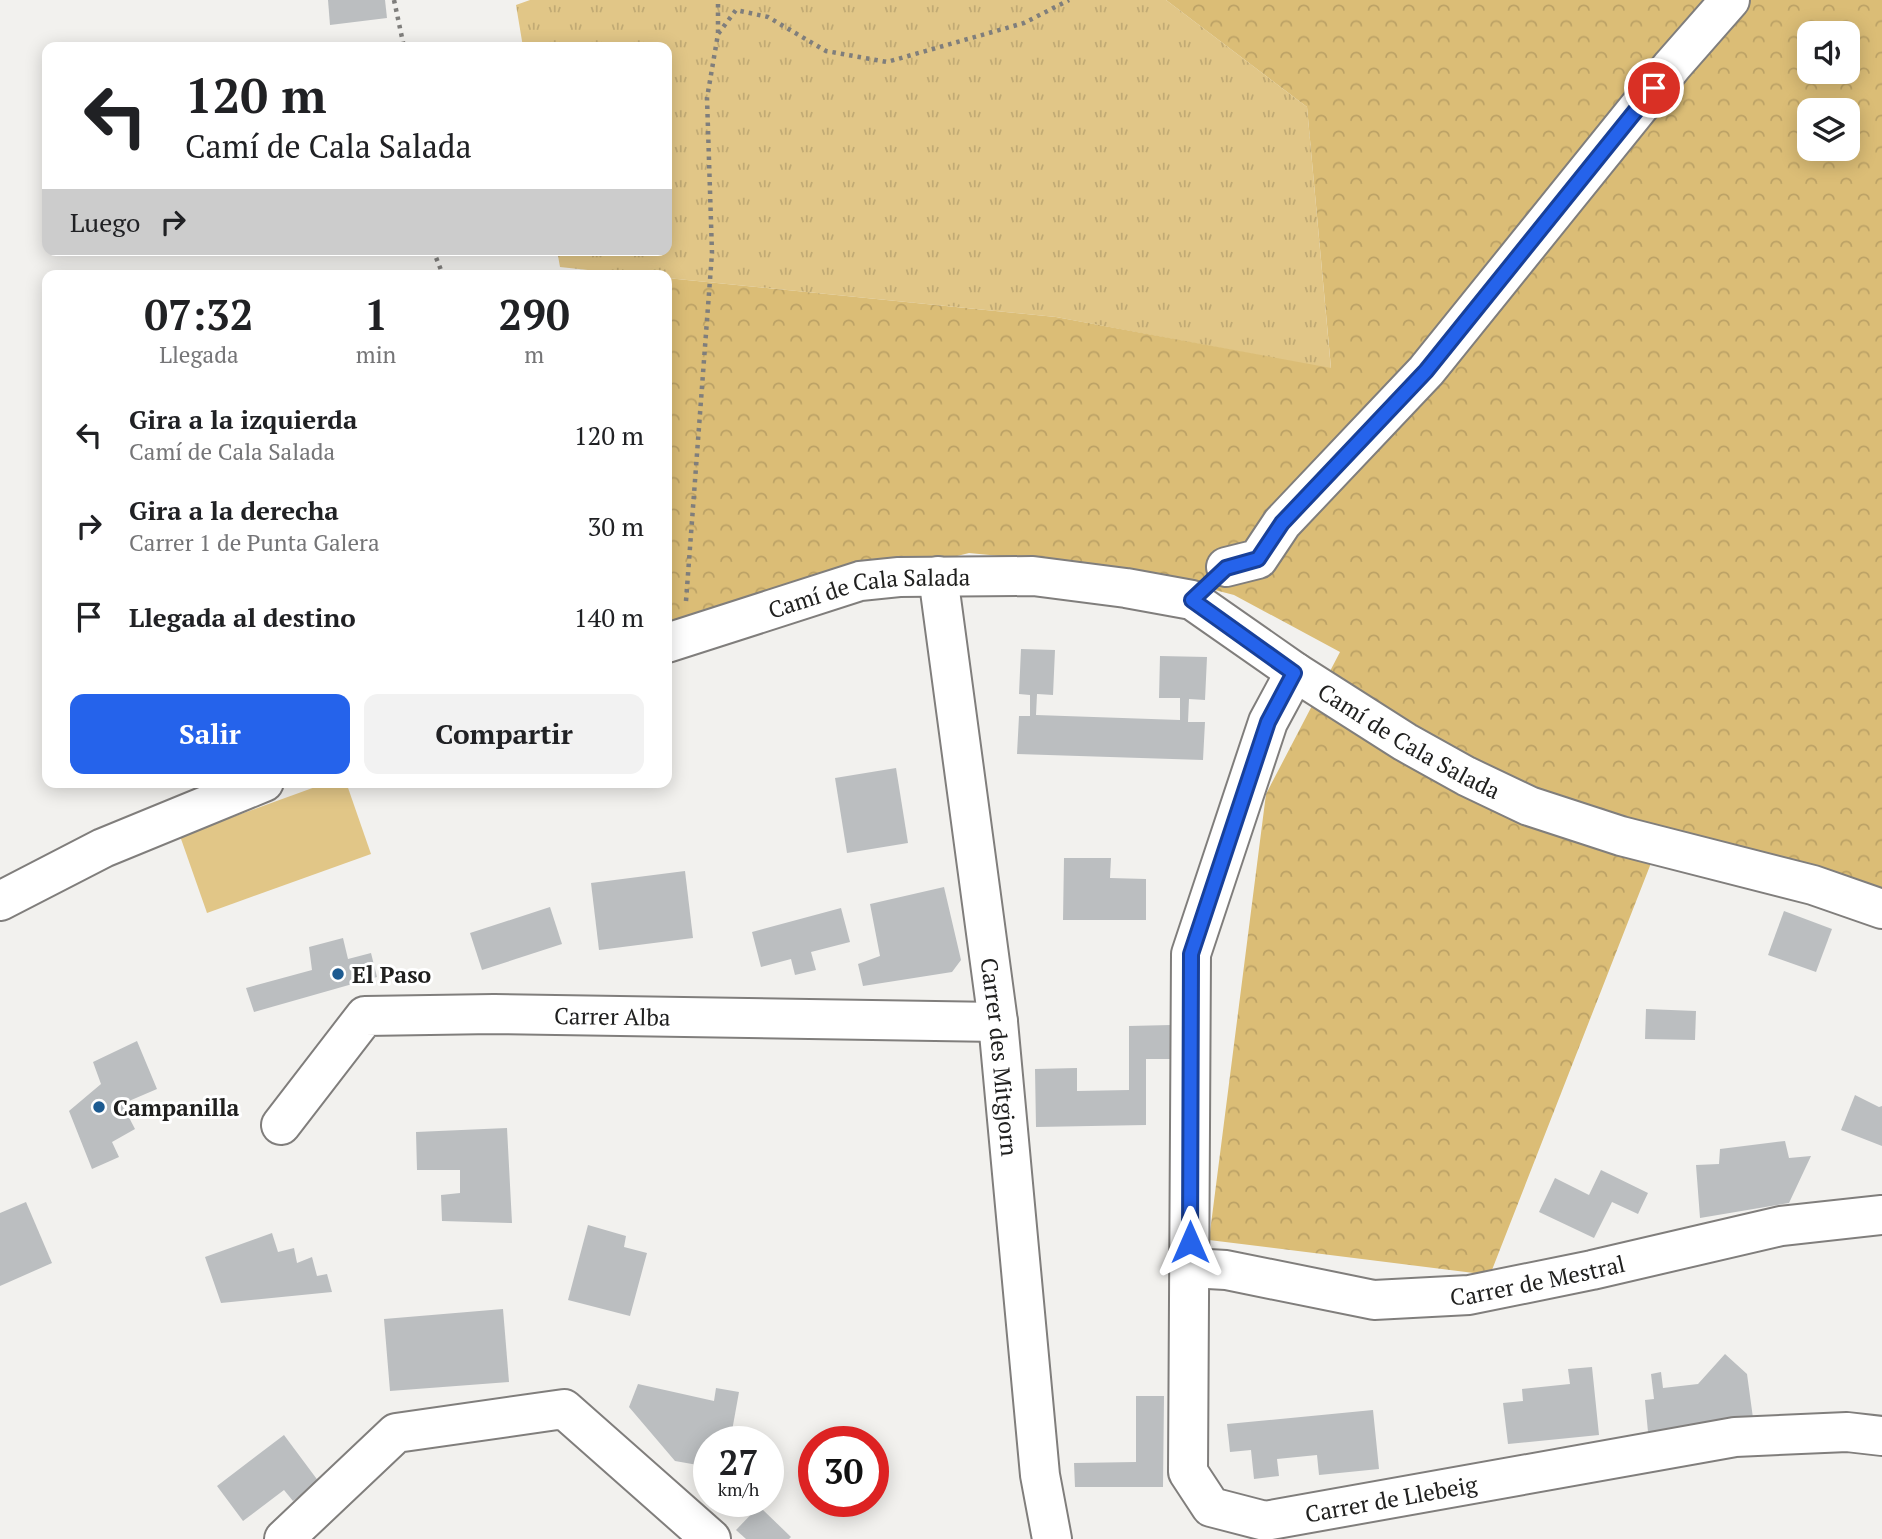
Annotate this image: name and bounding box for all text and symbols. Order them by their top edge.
map controls [1797,21,1860,161]
button: sound [1797,21,1860,84]
pin [1624,58,1684,118]
text: 120 m [185,62,327,127]
icon: arrive [1635,69,1673,107]
icon: left [70,70,161,161]
button: layers [1797,98,1860,161]
text: Camí de Cala Salada [185,125,472,167]
icon: right [154,203,192,241]
text: Luego [70,205,140,239]
text: 07:32 [144,286,254,342]
text: 1 [364,286,388,342]
text: 290 [499,286,570,342]
text: Llegada [159,339,239,370]
text: min [356,339,396,370]
text: m [524,339,544,370]
text: Gira a la izquierda [129,402,357,436]
icon: left [70,416,108,454]
text: 120 m [574,418,644,452]
text: Camí de Cala Salada [129,436,335,467]
text: Gira a la derecha [129,493,339,527]
icon: right [70,507,108,545]
text: 30 m [588,509,644,543]
text: Carrer 1 de Punta Galera [129,527,380,558]
street label: Camí de Cala Salada [764,561,971,625]
icon: arrive [70,598,108,636]
text: Llegada al destino [129,600,356,634]
text: 140 m [574,600,644,634]
street label: Camí de Cala Salada [1312,675,1506,806]
button: Salir [70,694,350,774]
button: Compartir [364,694,644,774]
street label: Carrer des Mitgjorn [974,956,1026,1158]
place label: El Paso [352,959,431,990]
marker: El Paso [330,966,346,982]
street label: Carrer Alba [554,999,671,1032]
place label: Campanilla [113,1092,240,1123]
marker: Campanilla [91,1099,107,1115]
position arrow [1153,1205,1227,1279]
street label: Carrer de Mestral [1449,1247,1628,1311]
speed limit sign: 30 [798,1426,889,1517]
text: 27 [719,1439,758,1485]
street label: Carrer de Llebeig [1302,1468,1481,1529]
text: km/h [718,1477,759,1501]

